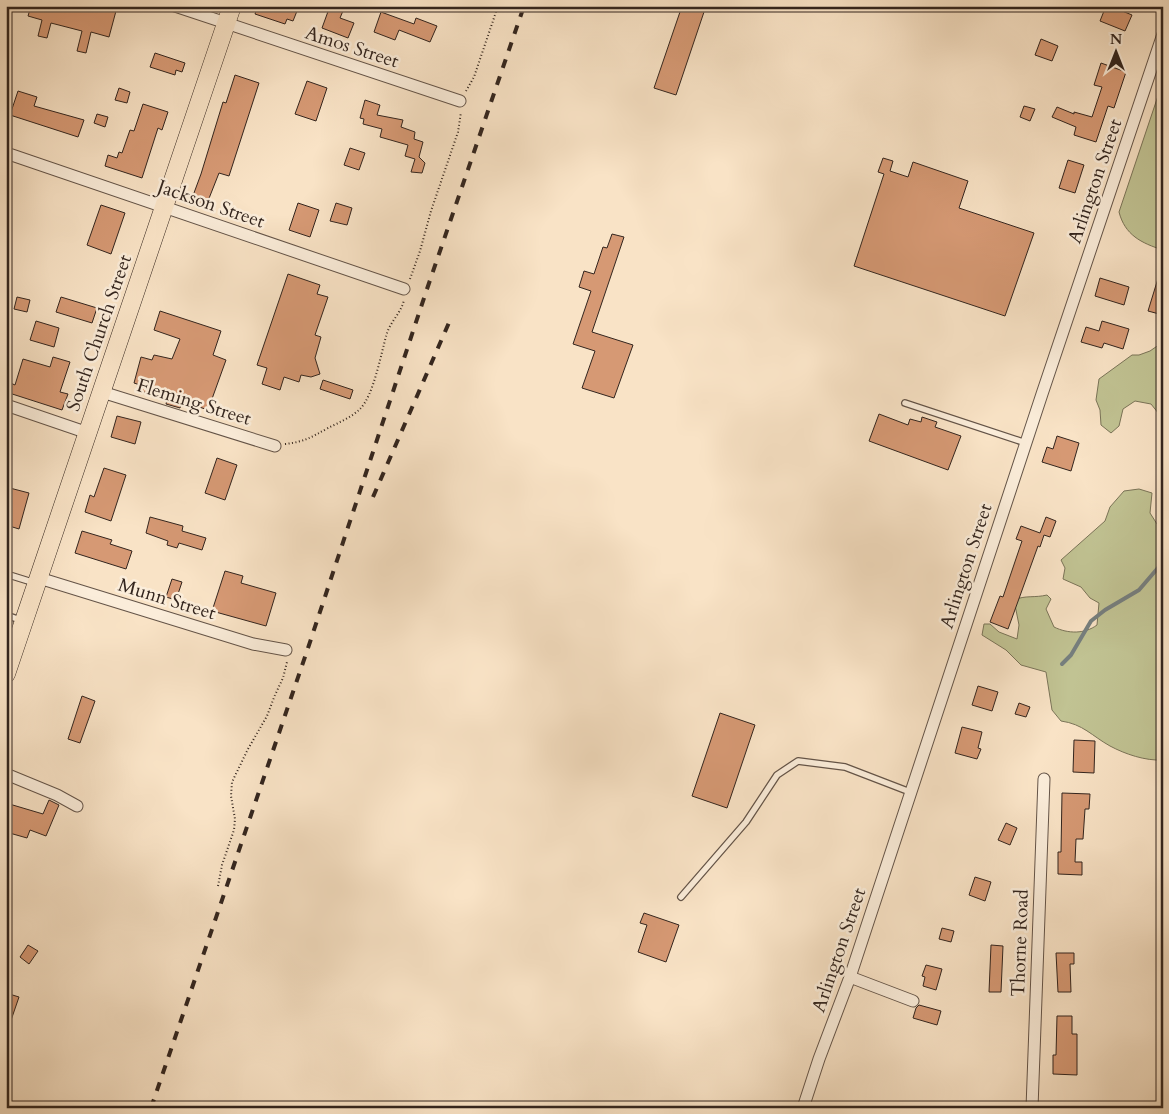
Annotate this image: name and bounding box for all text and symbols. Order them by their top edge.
street label: Amos Street [302,20,402,74]
north arrow [1092,28,1142,78]
text: N [1110,30,1122,49]
street label: Arlington Street [1062,115,1128,247]
street label: Jackson Street [151,173,268,234]
street label: South Church Street [60,251,138,415]
street label: Fleming Street [134,372,254,432]
street label: Arlington Street [934,500,998,632]
street label: Munn Street [115,572,219,626]
street label: Arlington Street [806,884,872,1016]
street label: Thorne Road [1005,889,1035,997]

